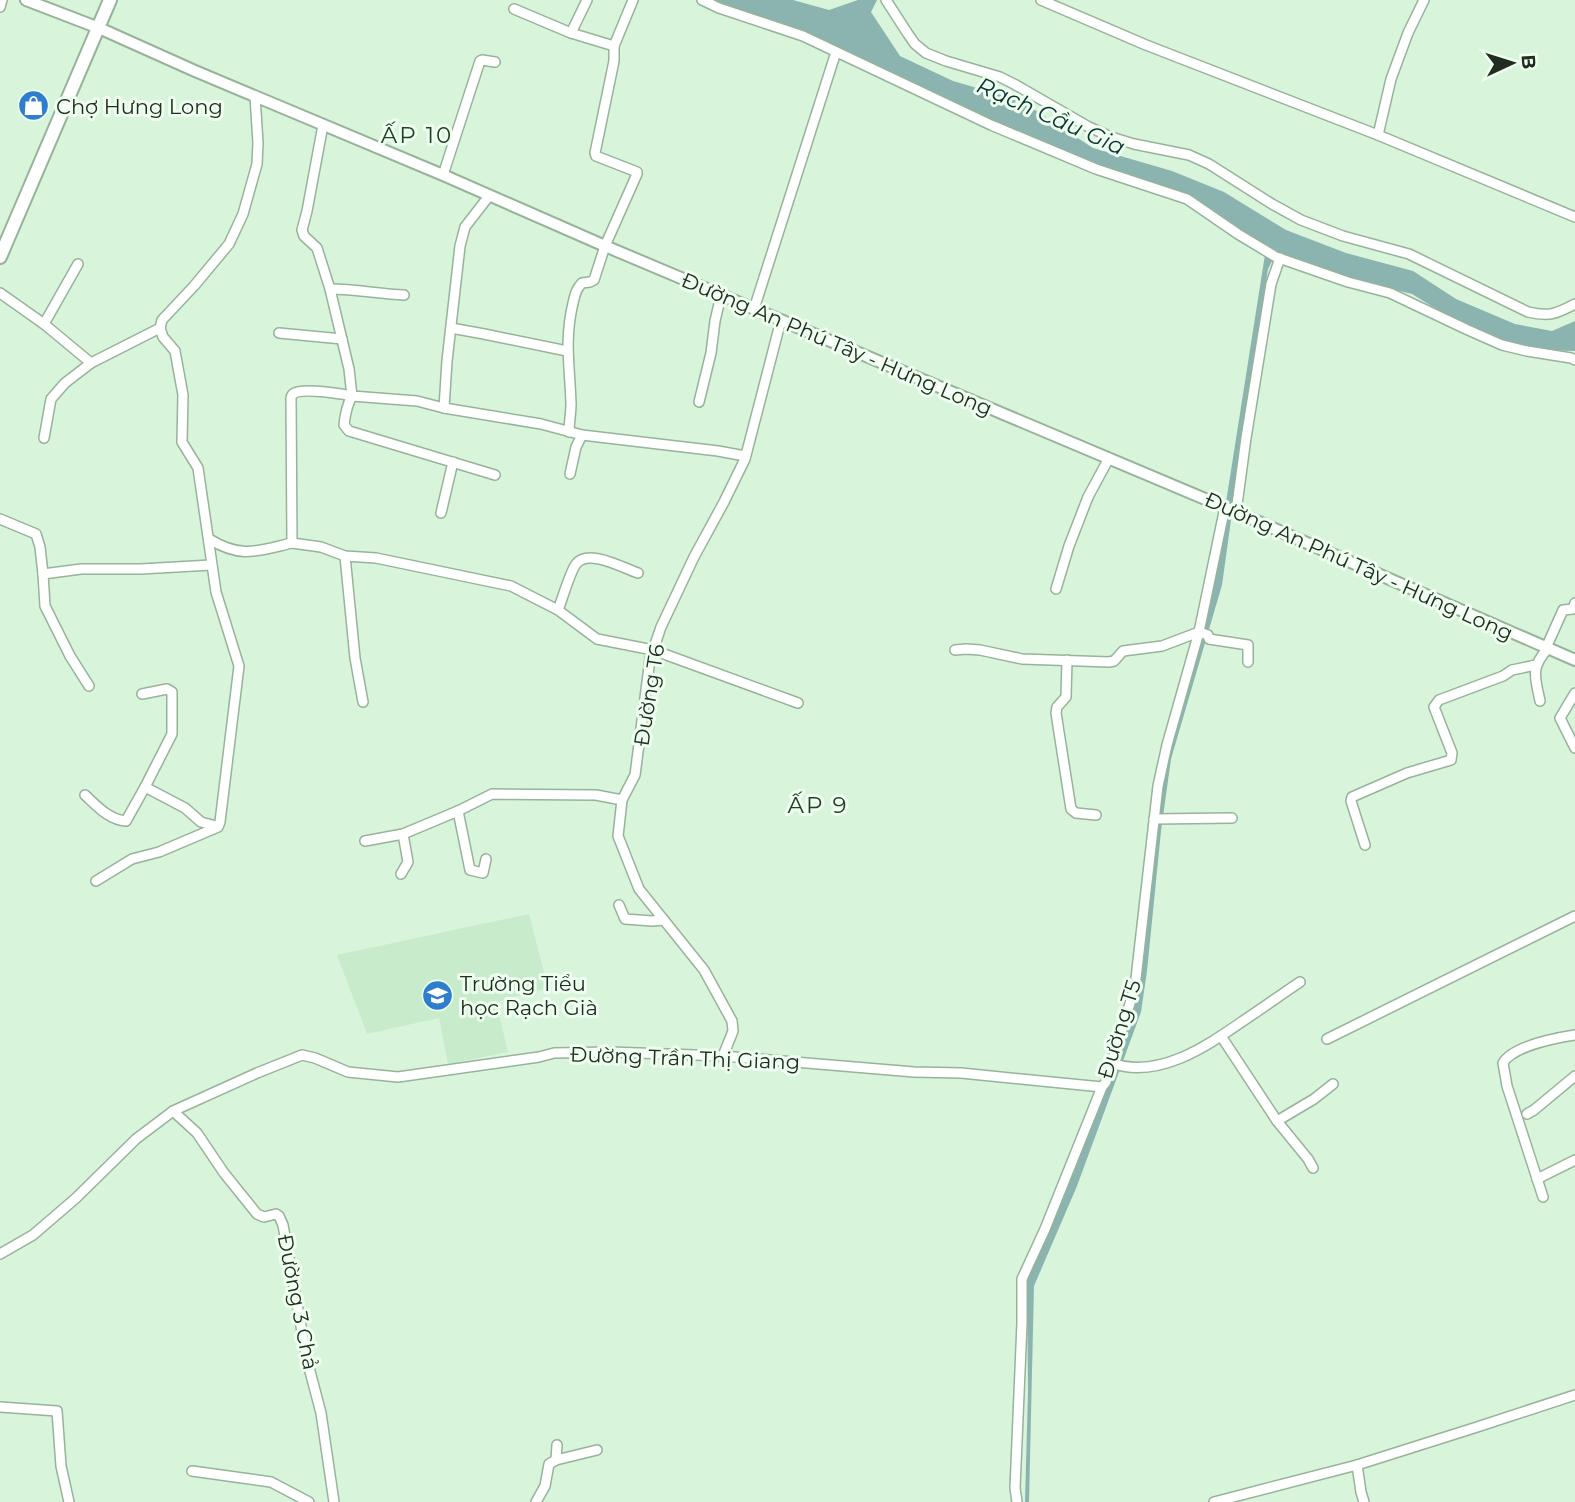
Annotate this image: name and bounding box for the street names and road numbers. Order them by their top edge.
street label: Đường An Phú Tây - Hưng Long [678,267,996,421]
street label: Đường An Phú Tây - Hưng Long [1201,486,1517,646]
street label: Đường T6 [629,642,669,748]
street label: Đường T5 [1092,976,1146,1082]
street label: Đường Trần Thị Giang [570,1041,800,1075]
street label: Đường 3 Chả [273,1232,323,1372]

